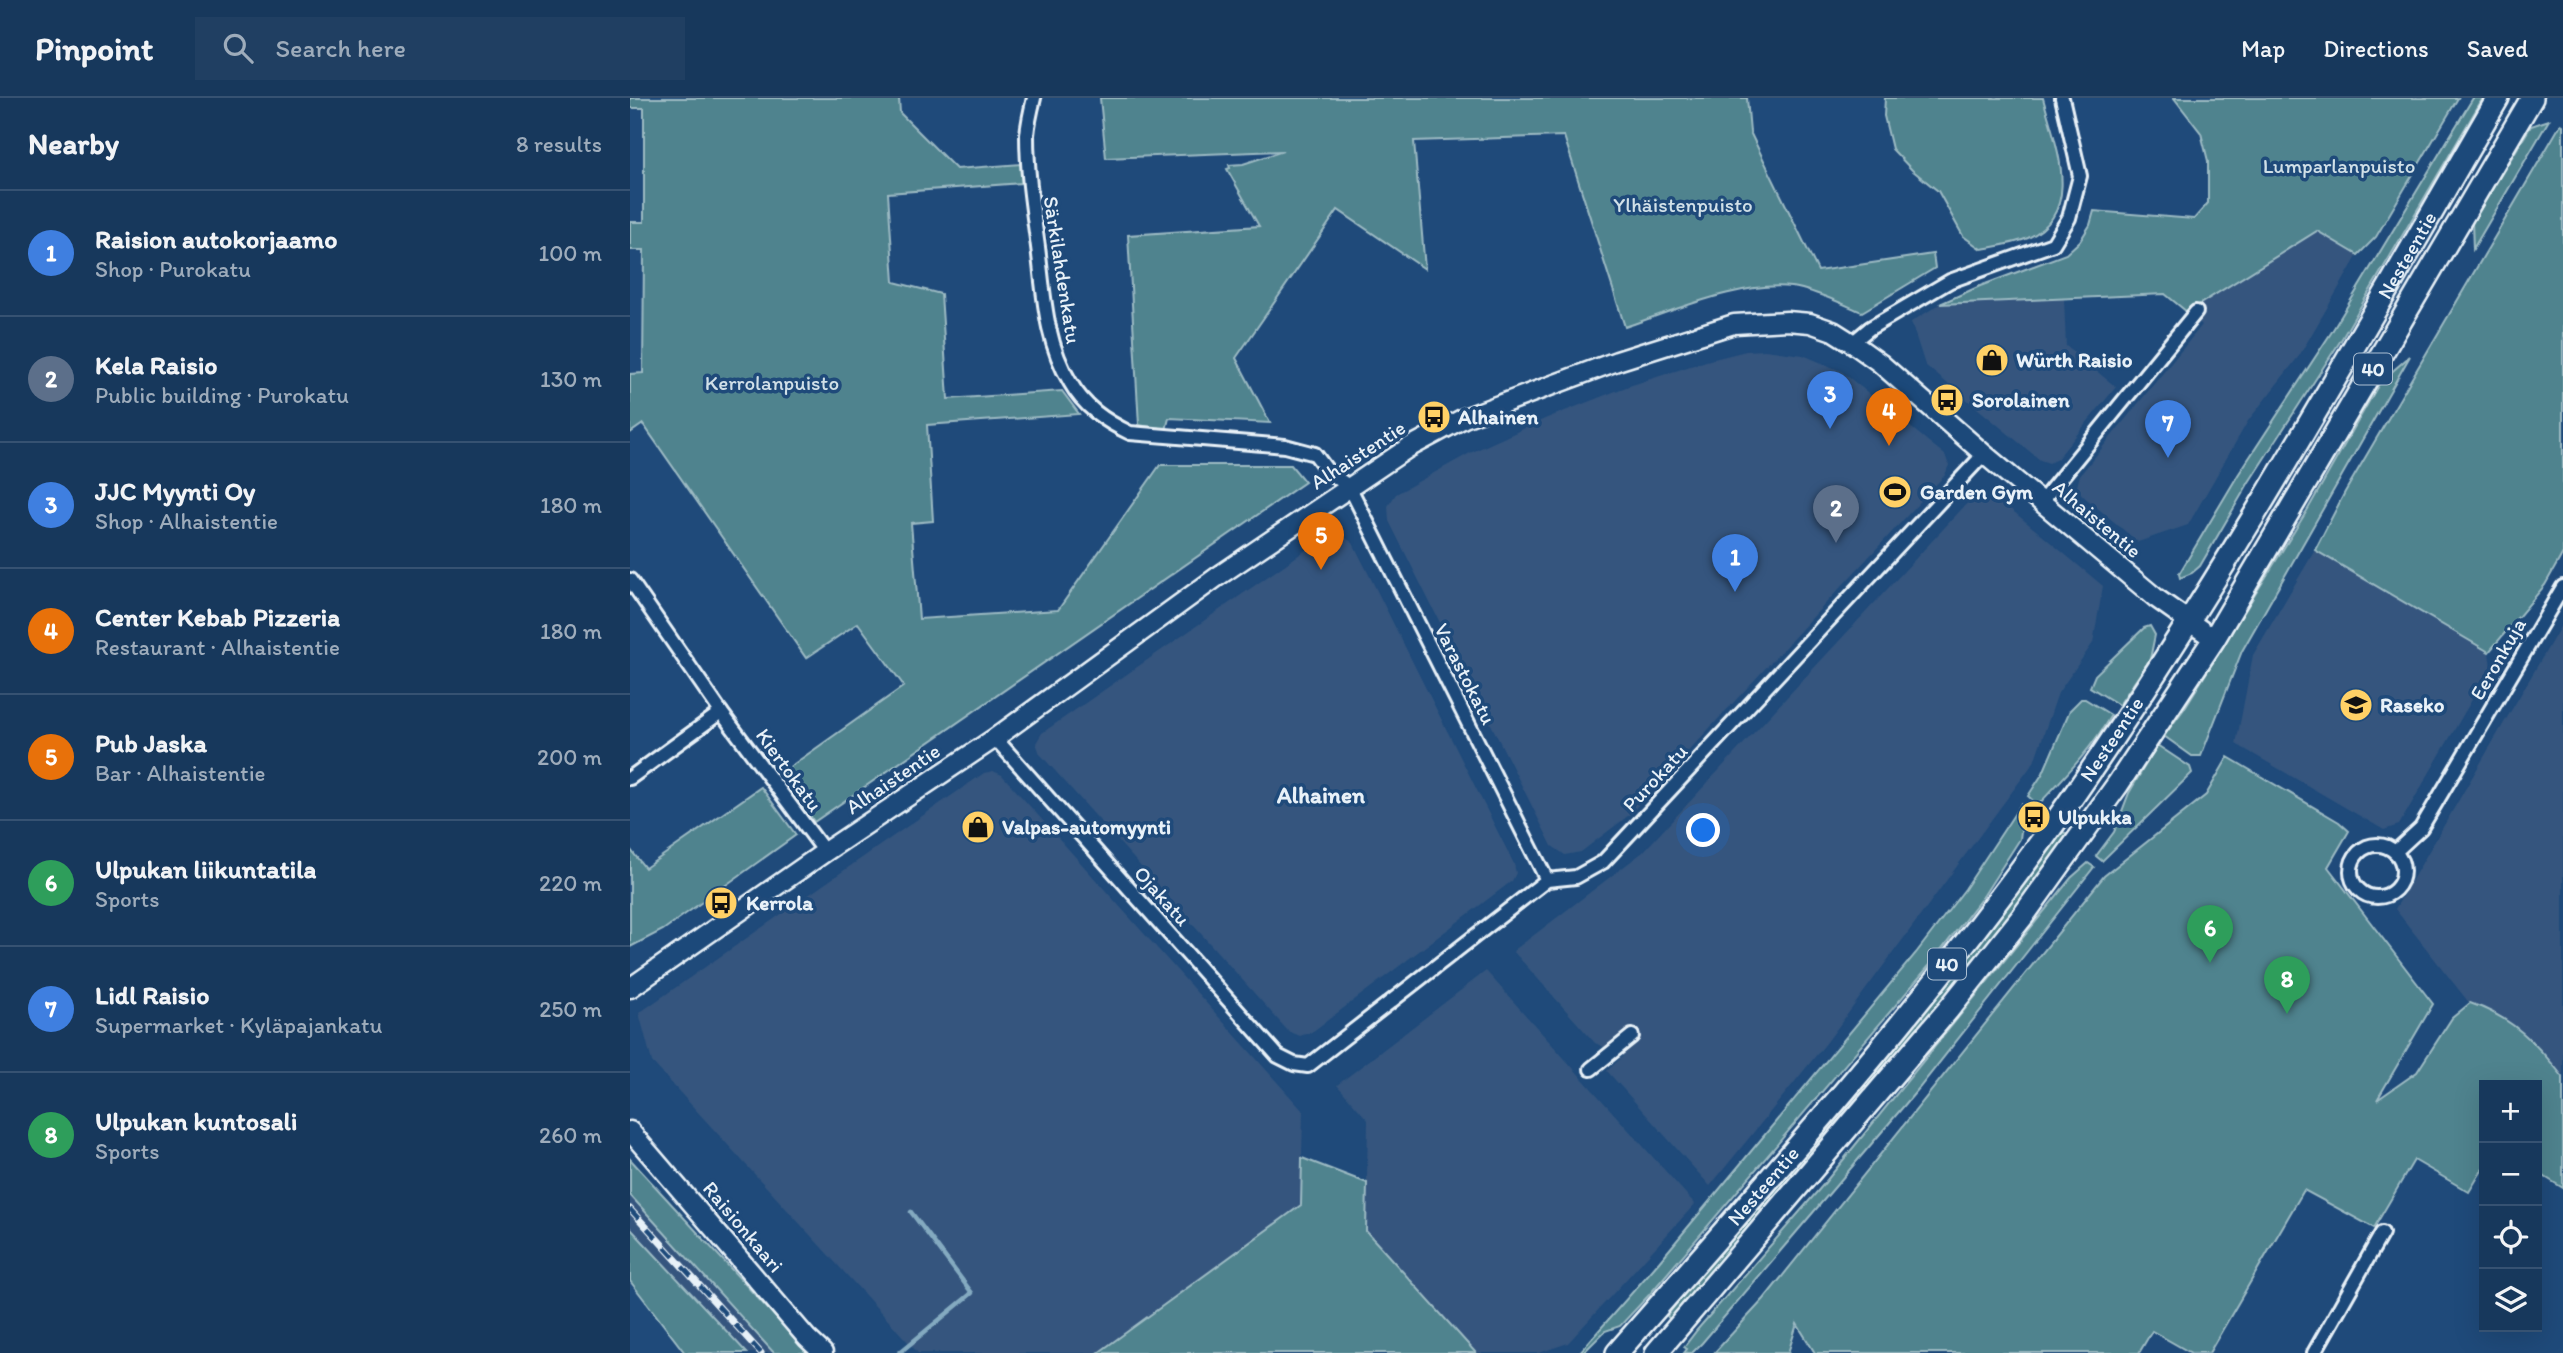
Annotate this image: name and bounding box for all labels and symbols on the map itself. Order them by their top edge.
park label: Lumparlanpuisto [2263,153,2415,178]
park label: Ylhäistenpuisto [1613,192,1753,217]
street label: Särkilahdenkatu [1038,194,1087,346]
street label: Nesteentie [2372,207,2442,303]
shop icon: Würth Raisio [1973,341,2011,379]
place label: Würth Raisio [2016,347,2133,372]
road number: 40 [2354,354,2392,384]
park label: Kerrolanpuisto [705,370,839,395]
pin: 3 [1807,371,1853,429]
bus stop icon: Sorolainen [1928,381,1966,419]
place label: Sorolainen [1972,387,2070,412]
pin: 4 [1866,388,1912,446]
bus stop icon: Alhainen [1415,398,1453,436]
pin: 7 [2145,400,2191,458]
place label: Alhainen [1457,404,1538,429]
street label: Alhaistentie [1305,415,1410,495]
sports icon: Garden Gym [1876,473,1914,511]
street label: Alhaistentie [2048,474,2147,563]
place label: Garden Gym [1920,479,2034,505]
pin: 2 [1813,485,1859,543]
pin: 5 [1298,512,1344,570]
pin: 1 [1712,534,1758,592]
street label: Eeronkuja [2464,613,2531,704]
street label: Varastokatu [1429,619,1502,729]
school or university icon: Raseko [2337,686,2375,724]
street label: Nesteentie [2074,692,2149,786]
place label: Raseko [2380,692,2445,717]
street label: Kiertokatu [751,723,828,816]
street label: Alhaistentie [841,738,945,819]
street label: Purokatu [1617,738,1693,817]
district label: Alhainen [1276,781,1366,809]
bus stop icon: Ulpukka [2015,798,2053,836]
place label: Ulpukka [2058,804,2133,830]
shop icon: Valpas-automyynti [959,808,997,846]
your location [1686,813,1720,847]
place label: Valpas-automyynti [1002,814,1171,840]
street label: Ojakatu [1129,861,1196,931]
bus stop icon: Kerrola [702,884,740,922]
place label: Kerrola [746,890,814,915]
pin: 6 [2187,905,2233,963]
road number: 40 [1928,948,1966,979]
pin: 8 [2264,956,2310,1014]
street label: Nesteentie [1722,1141,1804,1230]
street label: Raisionkaari [698,1176,789,1277]

